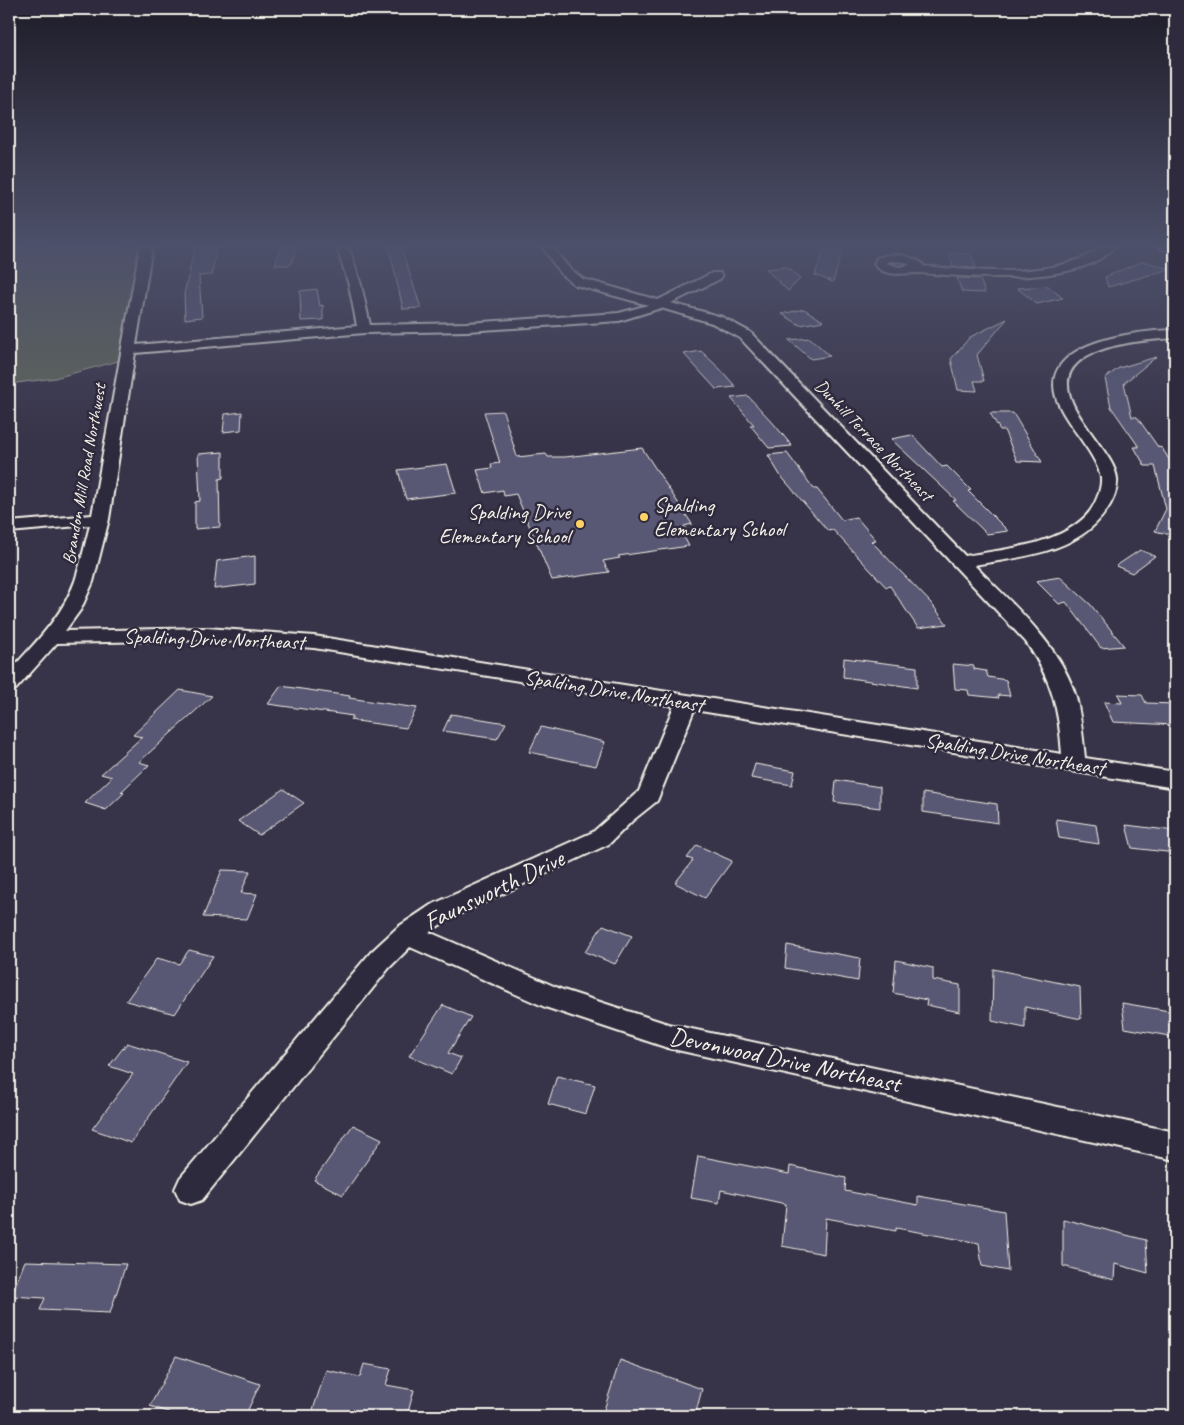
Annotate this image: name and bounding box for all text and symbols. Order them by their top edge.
street label: Dunhill Terrace Northeast [810,375,940,508]
street label: Brandon Mill Road Northwest [57,380,111,566]
place label: Spalding Elementary School [654,492,789,542]
place label: Spalding Drive Elementary School [439,499,573,549]
marker: Spalding Elementary School [638,511,650,523]
marker: Spalding Drive Elementary School [574,518,586,530]
street label: Spalding Drive Northeast [123,623,308,655]
street label: Spalding Drive Northeast [522,664,709,718]
street label: Spalding Drive Northeast [923,727,1110,781]
street label: Faunsworth Drive [419,842,571,938]
street label: Devonwood Drive Northeast [667,1020,906,1101]

